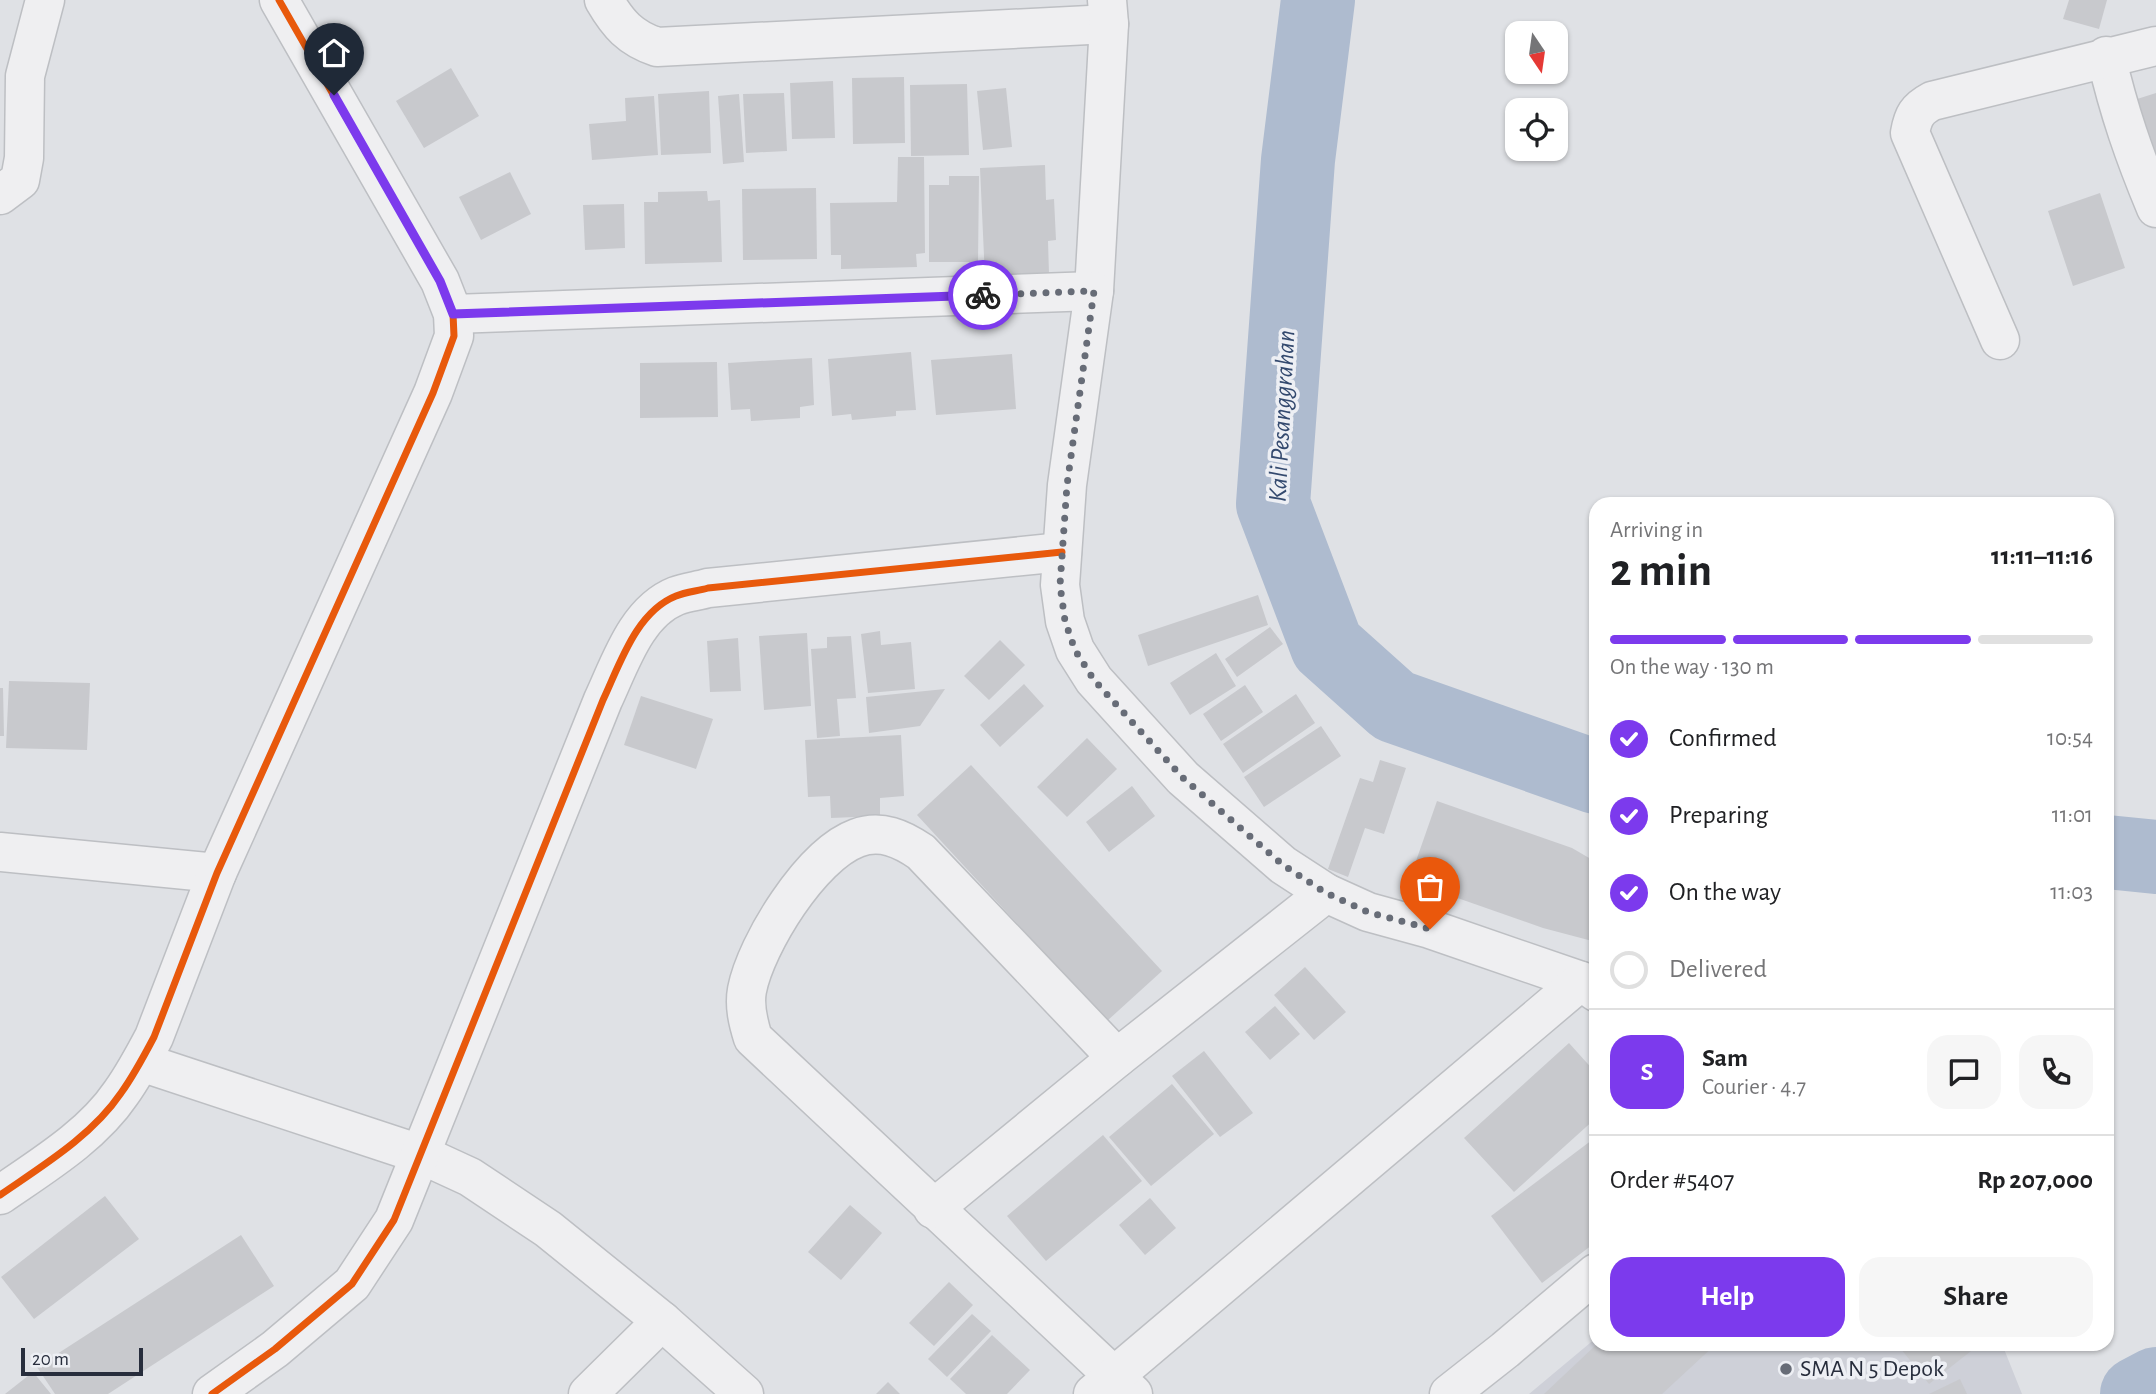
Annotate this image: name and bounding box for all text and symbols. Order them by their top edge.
north arrow [1505,21,1568,84]
map controls [1505,21,1568,161]
pin [304,23,364,95]
icon: home [315,34,353,72]
button: locate [1505,98,1568,161]
courier [948,260,1018,330]
icon: bike [964,276,1002,314]
water label: Kali Pesanggrahan [1265,329,1299,503]
text: Arriving in [1610,519,1703,542]
text: 11:11–11:16 [1991,543,2093,569]
text: 2 min [1610,548,1712,594]
text: On the way · 130 m [1610,656,1774,679]
icon: check [1610,720,1648,758]
text: Confirmed [1669,725,1777,751]
text: 10:54 [2047,727,2093,750]
icon: check [1610,797,1648,835]
text: Preparing [1669,802,1768,828]
text: 11:01 [2052,804,2093,827]
pin [1400,857,1460,929]
icon: bag [1411,868,1449,906]
icon: check [1610,874,1648,912]
text: On the way [1669,879,1781,905]
text: 11:03 [2050,881,2093,904]
text: Delivered [1669,956,1767,982]
button: chat [1927,1035,2001,1109]
button: phone [2019,1035,2093,1109]
text: Sam [1702,1045,1748,1071]
text: S [1641,1059,1653,1085]
text: Courier · 4.7 [1702,1076,1806,1099]
text: Order #5407 [1610,1167,1734,1193]
text: Rp 207,000 [1977,1167,2093,1193]
button: Help [1610,1257,1845,1337]
button: Share [1859,1257,2093,1337]
scale bar [21,1345,144,1377]
text: 20 m [32,1350,69,1369]
place label: SMA N 5 Depok [1800,1357,1944,1381]
marker: SMA N 5 Depok [1778,1361,1794,1377]

